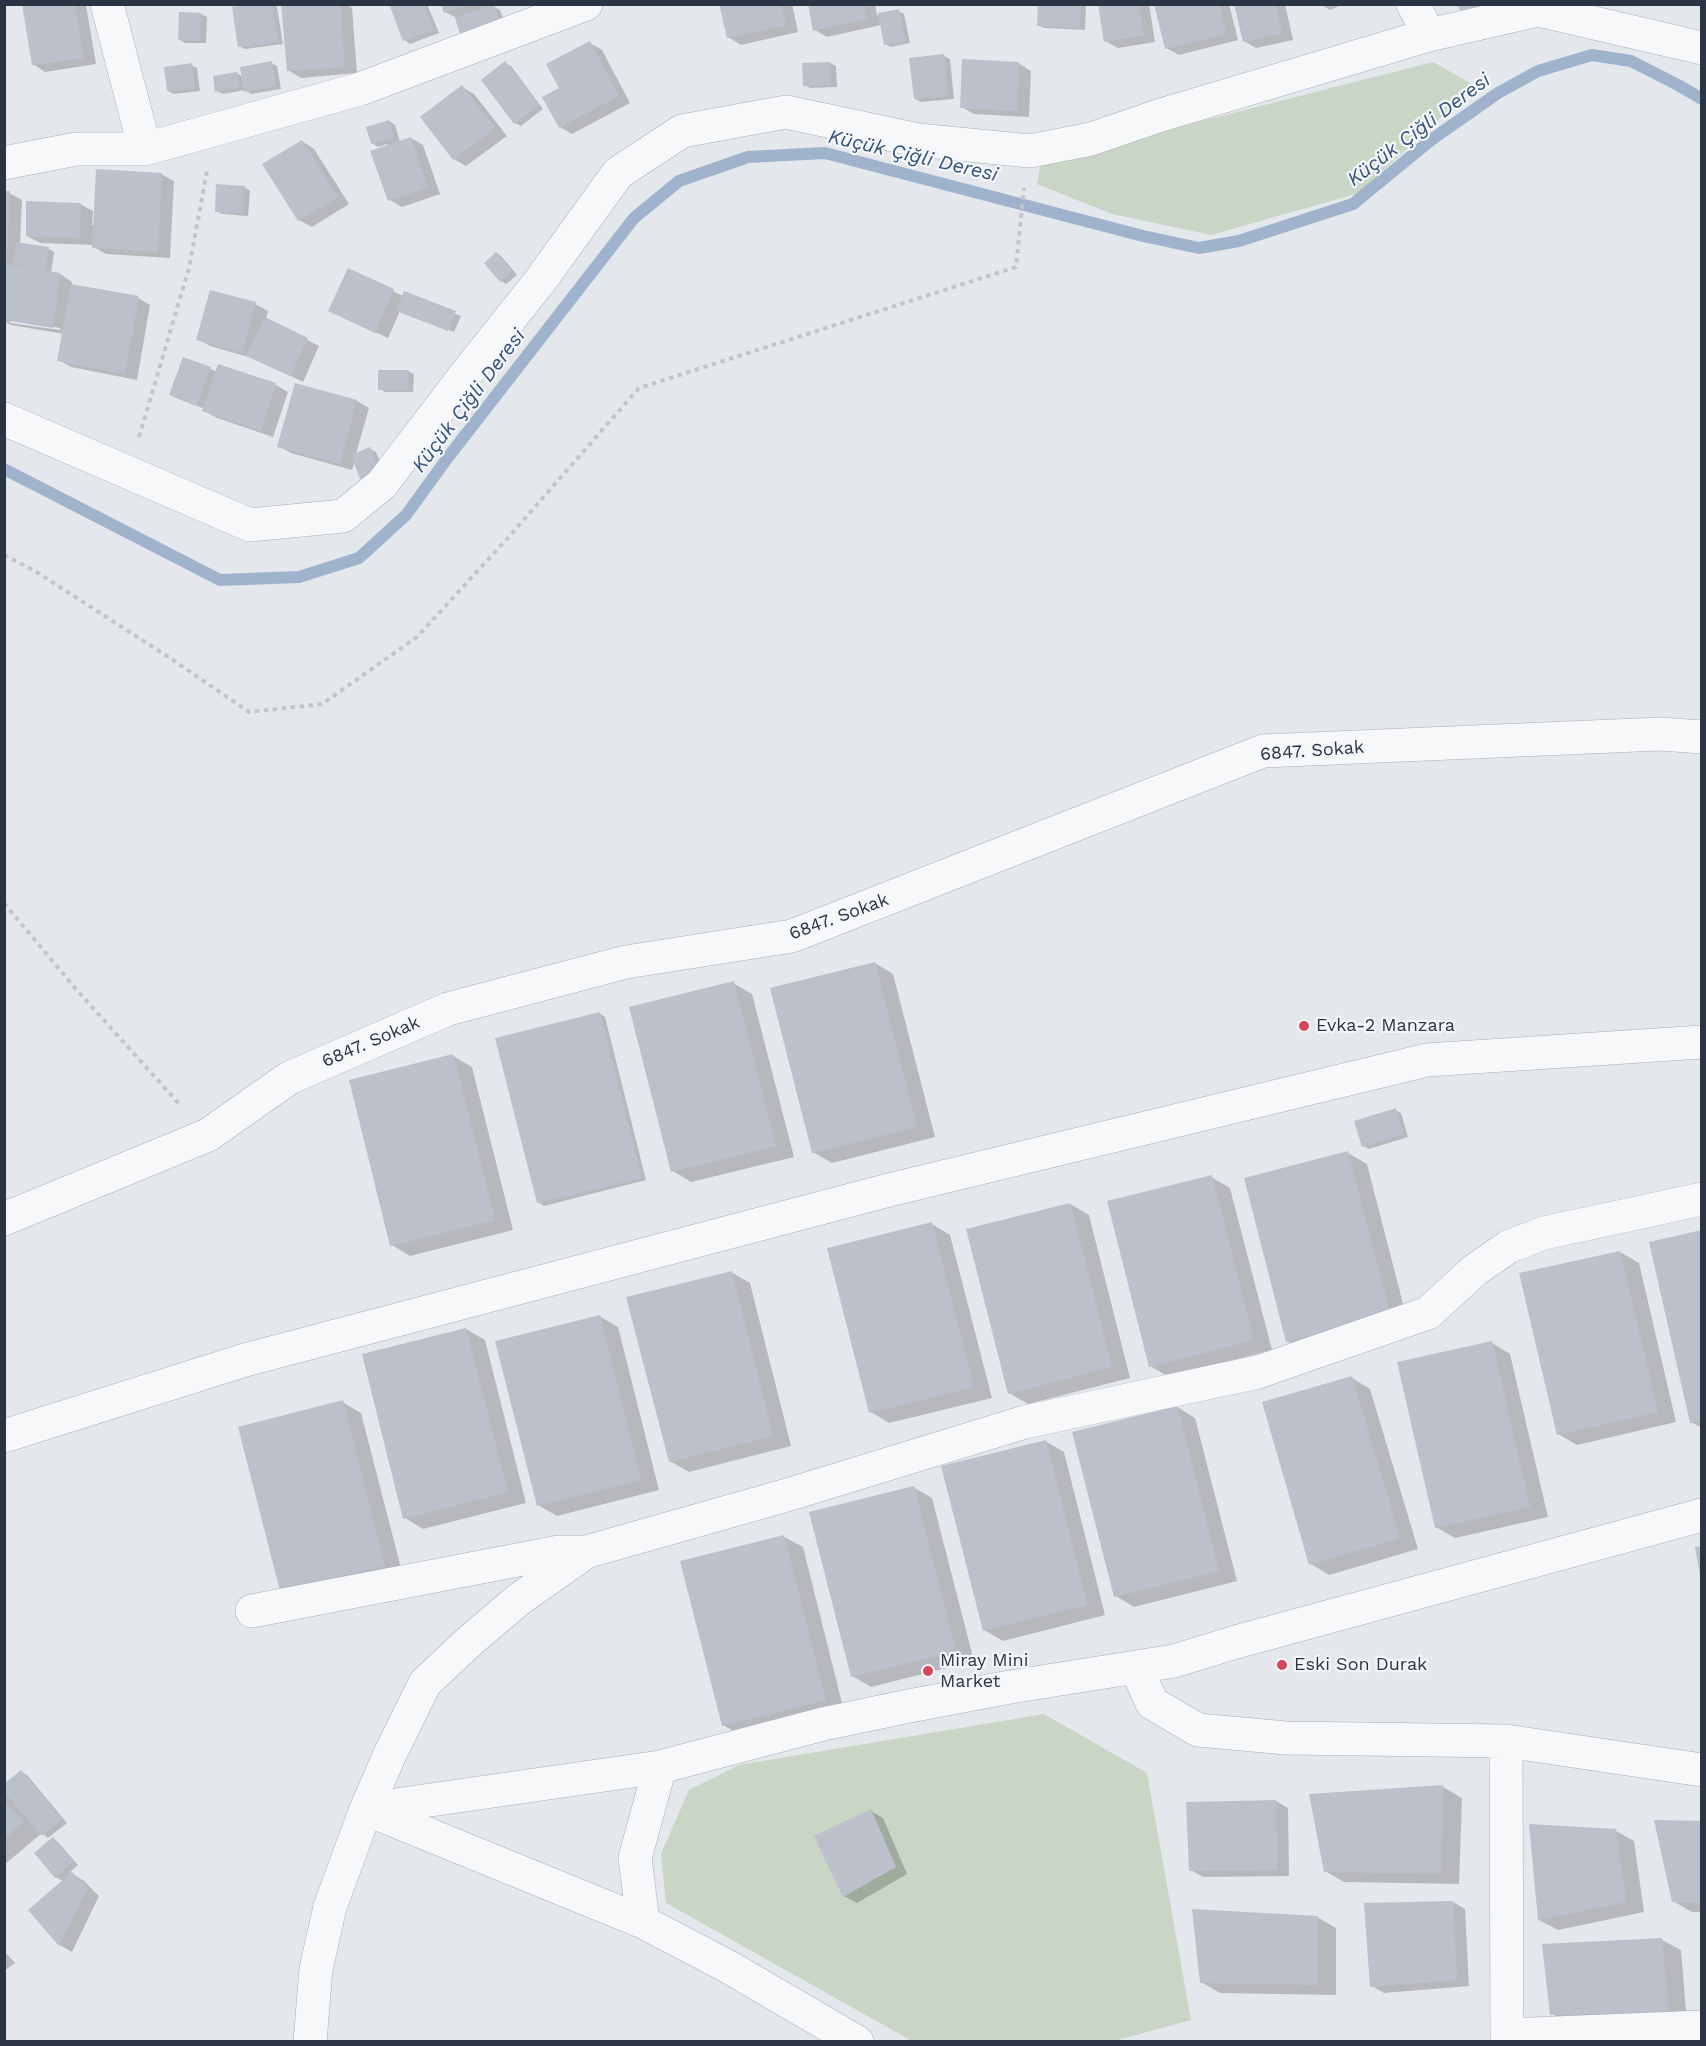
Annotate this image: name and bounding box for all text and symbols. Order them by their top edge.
water label: Küçük Çiğli Deresi [1343,68,1495,192]
water label: Küçük Çiğli Deresi [826,125,1000,187]
water label: Küçük Çiğli Deresi [407,325,531,477]
street label: 6847. Sokak [1259,737,1365,765]
street label: 6847. Sokak [786,889,892,945]
street label: 6847. Sokak [319,1012,423,1072]
place label: Evka-2 Manzara [1316,1015,1455,1037]
marker: Evka-2 Manzara [1297,1019,1311,1033]
place label: Miray Mini Market [940,1650,1028,1692]
place label: Eski Son Durak [1294,1654,1427,1676]
marker: Eski Son Durak [1275,1658,1289,1672]
marker: Miray Mini Market [921,1664,935,1678]

